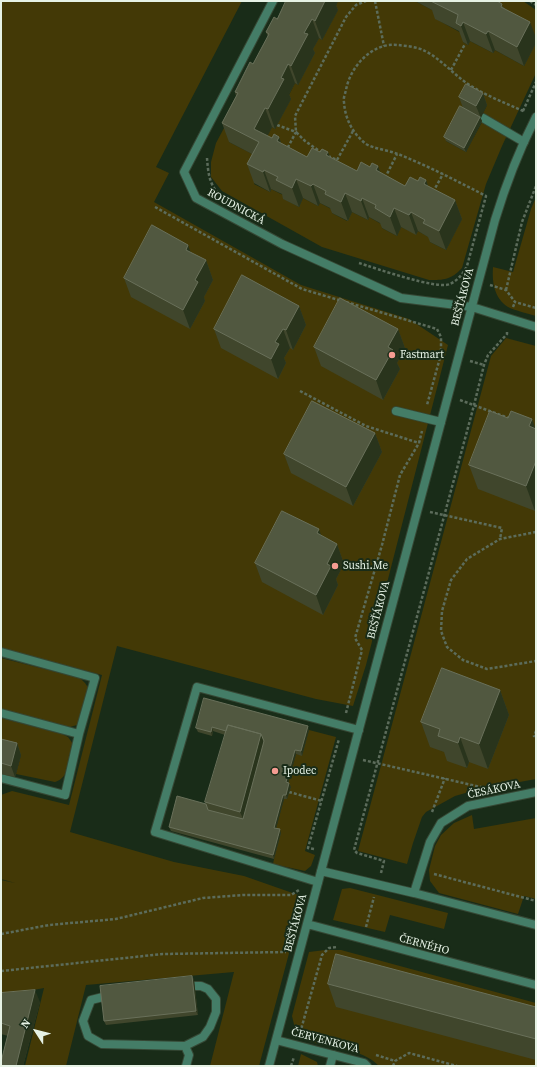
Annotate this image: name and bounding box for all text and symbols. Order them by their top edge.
street label: ROUDNICKÁ [205,186,267,228]
street label: BEŠŤÁKOVA [449,266,477,328]
place label: Fastmart [400,348,444,362]
marker: Fastmart [387,350,397,360]
place label: Sushi.Me [343,559,388,573]
marker: Sushi.Me [330,561,340,571]
street label: BEŠŤÁKOVA [365,579,393,641]
place label: Ipodec [283,764,316,778]
marker: Ipodec [270,766,280,776]
street label: ČESÁKOVA [466,778,522,802]
street label: BEŠŤÁKOVA [282,892,310,954]
street label: ČERNÉHO [397,932,451,958]
north arrow [16,1011,56,1051]
text: N [17,1016,34,1031]
street label: ČERVENKOVA [290,1026,360,1056]

